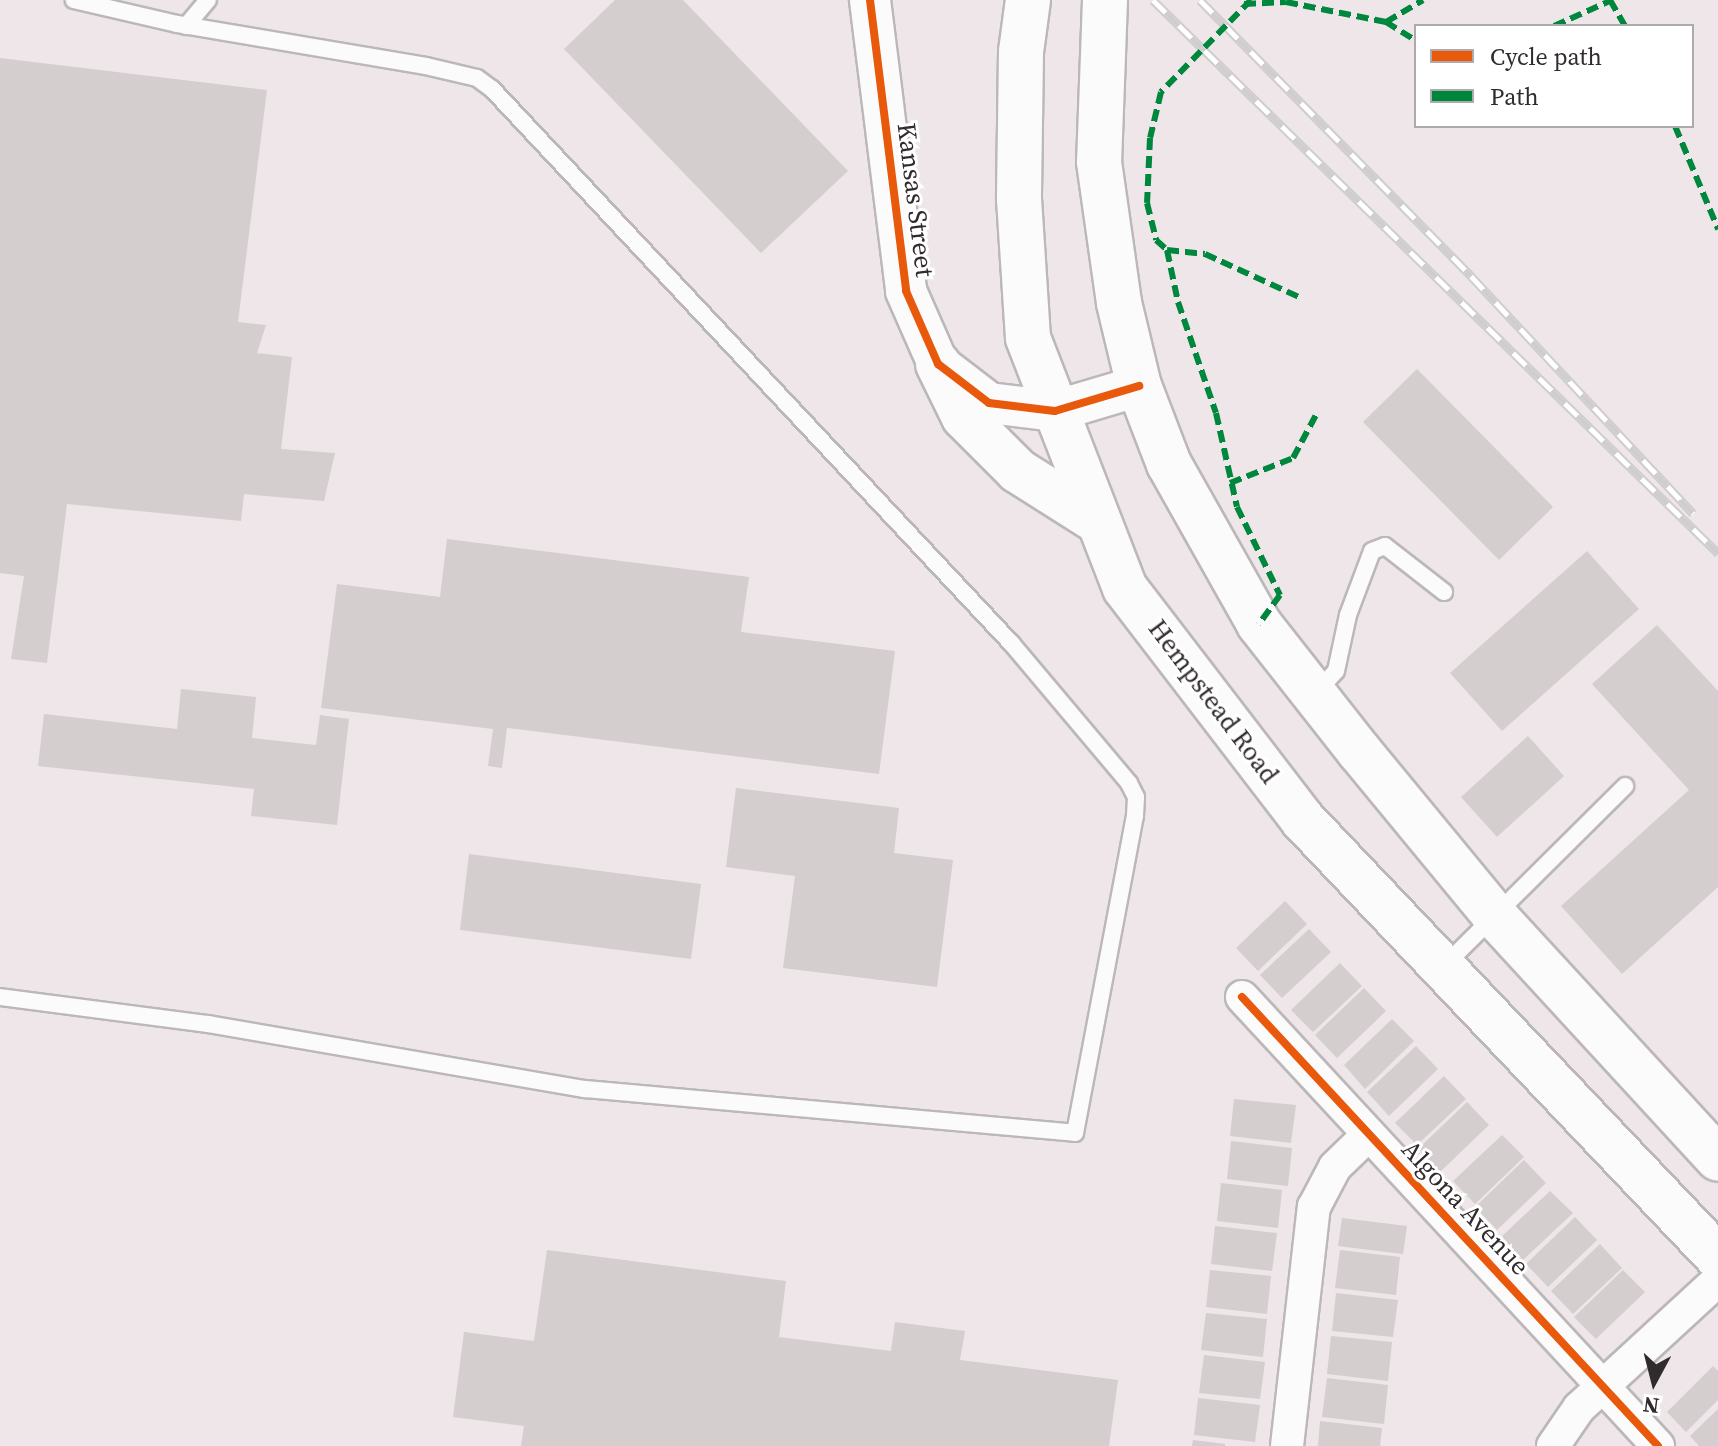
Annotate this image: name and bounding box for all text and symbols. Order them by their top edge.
legend [1414,24,1694,128]
text: Cycle path [1490,40,1602,73]
text: Path [1490,80,1539,113]
street label: Kansas Street [890,121,940,279]
street label: Hempstead Road [1141,614,1285,790]
street label: Algona Avenue [1395,1134,1535,1282]
north arrow [1614,1342,1694,1422]
text: N [1641,1390,1661,1422]

